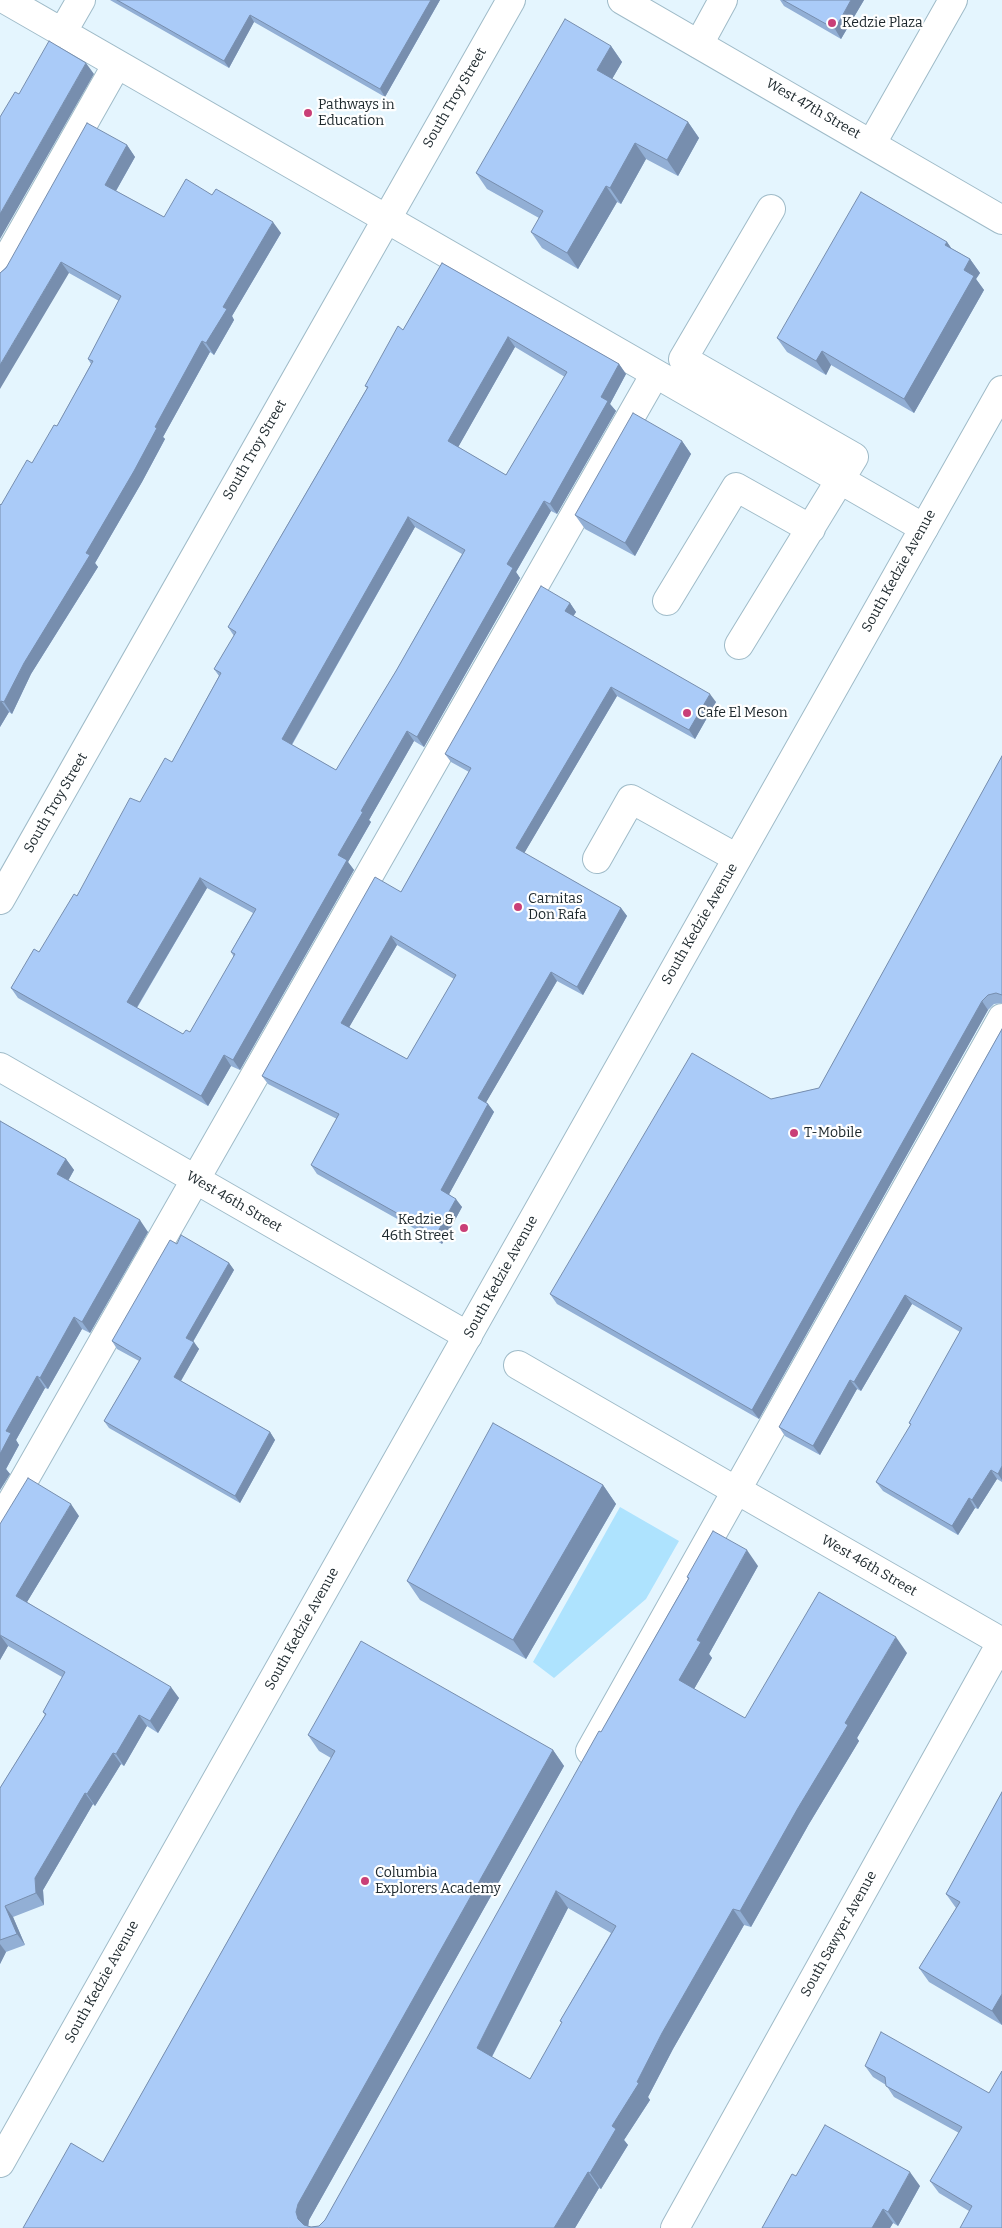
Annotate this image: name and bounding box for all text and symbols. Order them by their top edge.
place label: Kedzie Plaza [842,15,923,31]
marker: Kedzie Plaza [826,17,838,29]
street label: South Troy Street [420,45,490,151]
street label: West 47th Street [763,75,863,143]
place label: Pathways in Education [318,97,395,130]
marker: Pathways in Education [302,107,314,119]
street label: South Troy Street [220,397,290,503]
street label: South Kedzie Avenue [858,507,940,635]
place label: Cafe El Meson [697,705,788,721]
marker: Cafe El Meson [681,707,693,719]
street label: South Troy Street [21,750,91,856]
street label: South Kedzie Avenue [658,860,742,988]
place label: Carnitas Don Rafa [528,891,587,924]
marker: Carnitas Don Rafa [512,901,524,913]
place label: T-Mobile [804,1125,862,1141]
marker: T-Mobile [788,1127,800,1139]
street label: West 46th Street [183,1168,285,1236]
place label: Kedzie & 46th Street [382,1212,454,1244]
street label: South Kedzie Avenue [460,1213,542,1341]
marker: Kedzie & 46th Street [458,1222,470,1234]
street label: West 46th Street [818,1532,920,1600]
street label: South Kedzie Avenue [261,1565,343,1693]
place label: Columbia Explorers Academy [375,1865,501,1898]
street label: South Sawyer Avenue [797,1868,881,2000]
marker: Columbia Explorers Academy [359,1875,371,1887]
street label: South Kedzie Avenue [61,1918,143,2046]

